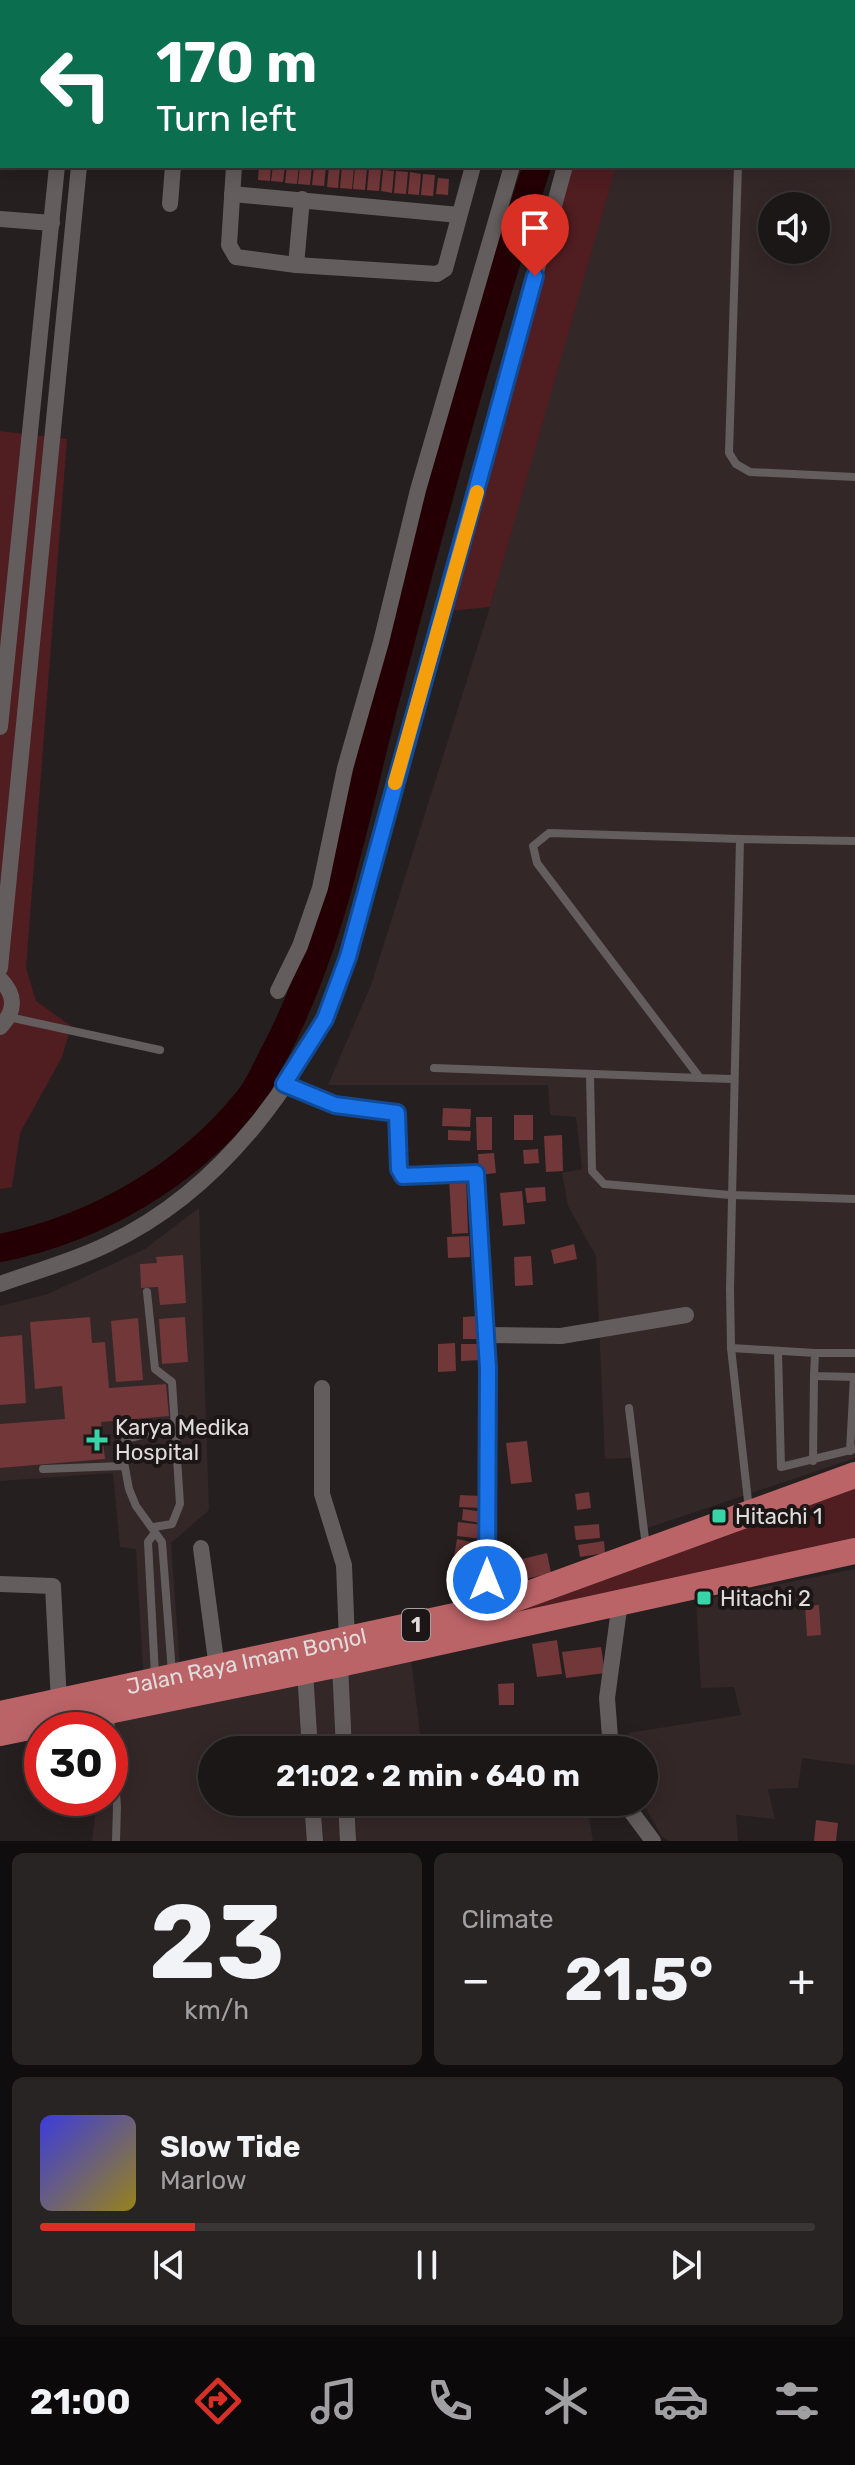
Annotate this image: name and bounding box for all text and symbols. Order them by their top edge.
text: 170 m [156,30,317,96]
icon: left [24,32,128,136]
text: Turn left [156,97,297,140]
map controls [758,192,830,264]
button: sound [758,192,830,264]
pin [501,194,569,276]
icon: arrive [513,206,557,250]
place label: Karya Medika Hospital [115,1414,249,1466]
marker: Karya Medika Hospital [86,1429,108,1451]
place label: Hitachi 1 [735,1503,822,1530]
marker: Hitachi 1 [710,1507,728,1525]
position arrow [445,1538,529,1622]
place label: Hitachi 2 [720,1585,811,1612]
marker: Hitachi 2 [695,1589,713,1607]
road number: 1 [402,1609,430,1641]
street label: Jalan Raya Imam Bonjol [124,1622,369,1700]
speed limit sign: 30 [24,1712,128,1816]
text: 21:02 · 2 min · 640 m [276,1758,580,1794]
text: 23 [149,1881,285,2004]
text: Climate [462,1904,554,1935]
text: 21.5° [564,1944,713,2015]
text: − [462,1954,490,2006]
text: + [788,1954,815,2006]
text: km/h [184,1995,249,2026]
text: Slow Tide [160,2129,300,2165]
text: Marlow [160,2165,247,2196]
icon: previous [147,2243,191,2287]
icon: pause [405,2243,449,2287]
icon: next [664,2243,708,2287]
icon: directions [190,2373,246,2429]
icon: music [306,2373,362,2429]
icon: phone [422,2373,478,2429]
icon: climate [538,2373,594,2429]
icon: car [653,2373,709,2429]
icon: filters [769,2373,825,2429]
text: 21:00 [30,2380,131,2423]

